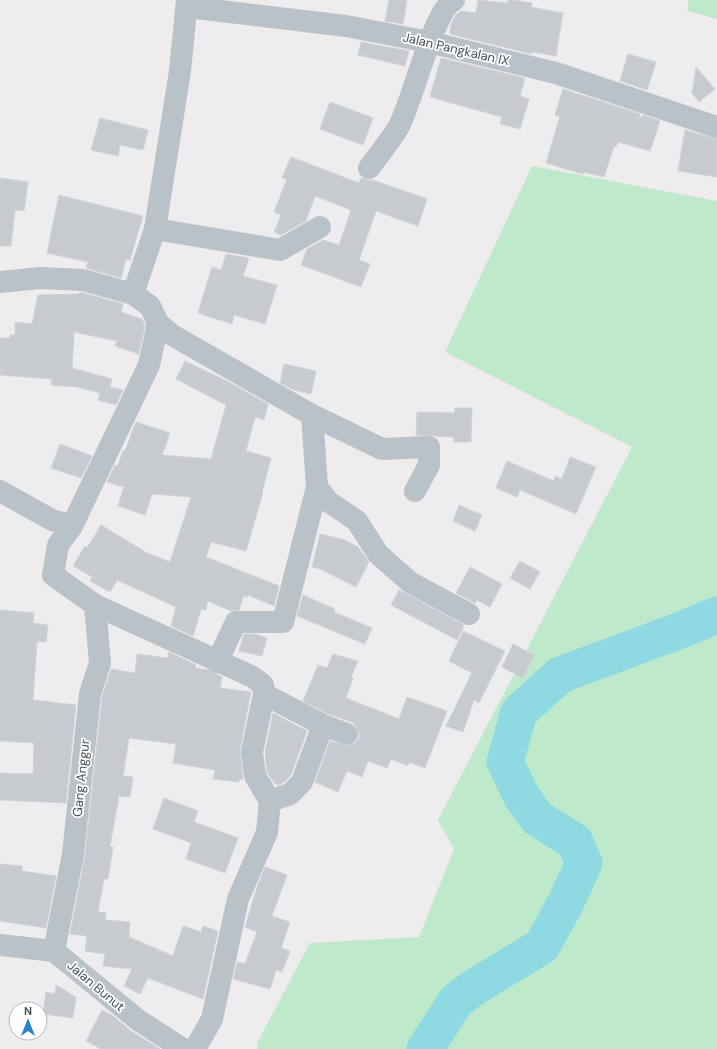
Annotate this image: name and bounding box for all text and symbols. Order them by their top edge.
street label: Jalan Pangkalan IX [401,28,511,70]
street label: Gang Anggur [68,738,94,818]
street label: Jalan Bunut [64,957,128,1015]
north arrow [8,1001,48,1041]
text: N [24,1004,32,1018]

